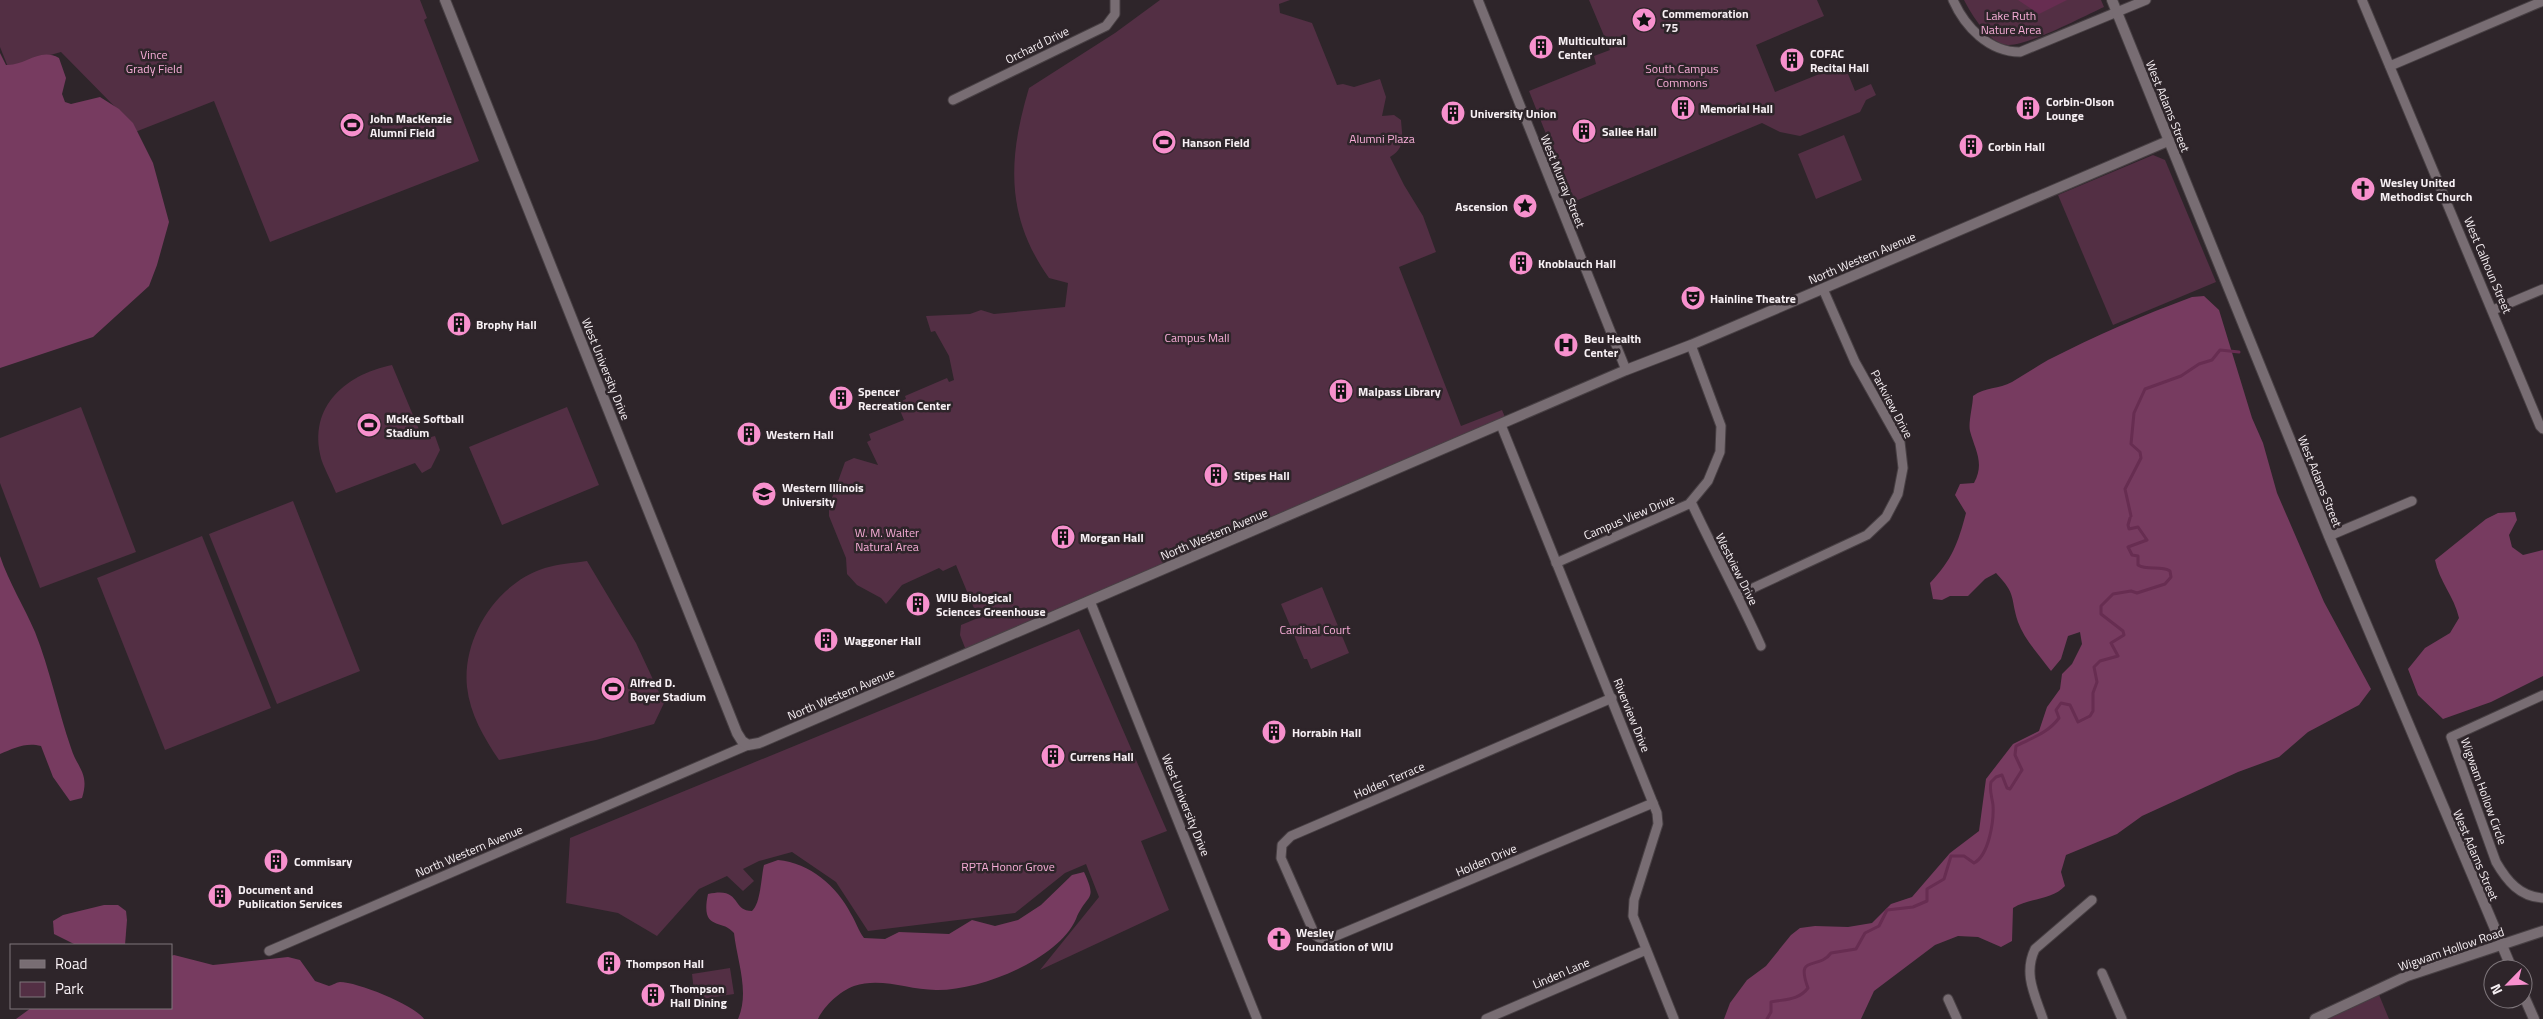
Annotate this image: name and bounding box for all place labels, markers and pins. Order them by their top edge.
place label: Commemoration '75 [1662,4,1749,37]
place icon: Commemoration '75 [1631,7,1657,33]
place label: Multicultural Center [1558,31,1626,64]
building icon: Multicultural Center [1528,34,1554,60]
place label: COFAC Recital Hall [1810,44,1869,77]
building icon: COFAC Recital Hall [1779,47,1805,73]
place label: Corbin-Olson Lounge [2046,92,2114,125]
building icon: Memorial Hall [1670,95,1696,121]
building icon: Corbin-Olson Lounge [2015,95,2041,121]
place label: Memorial Hall [1700,99,1773,118]
building icon: University Union [1440,100,1466,126]
place label: University Union [1470,104,1556,123]
place label: John MacKenzie Alumni Field [370,109,452,142]
sports icon: John MacKenzie Alumni Field [339,112,365,138]
building icon: Sallee Hall [1571,118,1597,144]
place label: Sallee Hall [1602,122,1657,141]
sports icon: Hanson Field [1151,129,1177,155]
place label: Hanson Field [1182,133,1250,152]
building icon: Corbin Hall [1958,133,1984,159]
place label: Corbin Hall [1988,137,2045,156]
place label: Wesley United Methodist Church [2380,173,2472,206]
church icon: Wesley United Methodist Church [2350,176,2376,202]
place icon: Ascension [1512,193,1538,219]
place label: Ascension [1455,197,1508,216]
building icon: Knoblauch Hall [1508,250,1534,276]
place label: Knoblauch Hall [1538,254,1616,273]
theatre icon: Hainline Theatre [1680,285,1706,311]
place label: Hainline Theatre [1710,289,1796,308]
building icon: Brophy Hall [446,311,472,337]
place label: Brophy Hall [476,315,537,334]
place label: Beu Health Center [1584,329,1641,362]
hospital icon: Beu Health Center [1553,332,1579,358]
building icon: Malpass Library [1328,378,1354,404]
place label: Spencer Recreation Center [858,382,951,415]
place label: Malpass Library [1358,382,1441,401]
building icon: Spencer Recreation Center [828,385,854,411]
place label: McKee Softball Stadium [386,409,464,442]
sports icon: McKee Softball Stadium [356,412,382,438]
building icon: Western Hall [736,421,762,447]
place label: Western Hall [766,425,834,444]
building icon: Stipes Hall [1203,462,1229,488]
place label: Stipes Hall [1234,466,1290,485]
place label: Western Illinois University [782,478,864,511]
school or university icon: Western Illinois University [751,481,777,507]
building icon: Morgan Hall [1050,524,1076,550]
place label: Morgan Hall [1080,528,1144,547]
place label: WIU Biological Sciences Greenhouse [936,588,1046,621]
building icon: WIU Biological Sciences Greenhouse [905,591,931,617]
building icon: Waggoner Hall [813,627,839,653]
place label: Waggoner Hall [844,631,921,650]
place label: Alfred D. Boyer Stadium [630,673,706,706]
sports icon: Alfred D. Boyer Stadium [600,676,626,702]
building icon: Horrabin Hall [1261,719,1287,745]
place label: Horrabin Hall [1292,723,1361,742]
building icon: Currens Hall [1040,743,1066,769]
place label: Currens Hall [1070,747,1134,766]
building icon: Commisary [263,848,289,874]
place label: Commisary [294,852,352,871]
place label: Document and Publication Services [238,880,343,913]
building icon: Document and Publication Services [207,883,233,909]
place label: Wesley Foundation of WIU [1296,923,1394,956]
church icon: Wesley Foundation of WIU [1266,926,1292,952]
building icon: Thompson Hall [596,950,622,976]
place label: Thompson Hall [626,954,704,973]
place label: Thompson Hall Dining [670,979,727,1012]
building icon: Thompson Hall Dining [640,982,666,1008]

